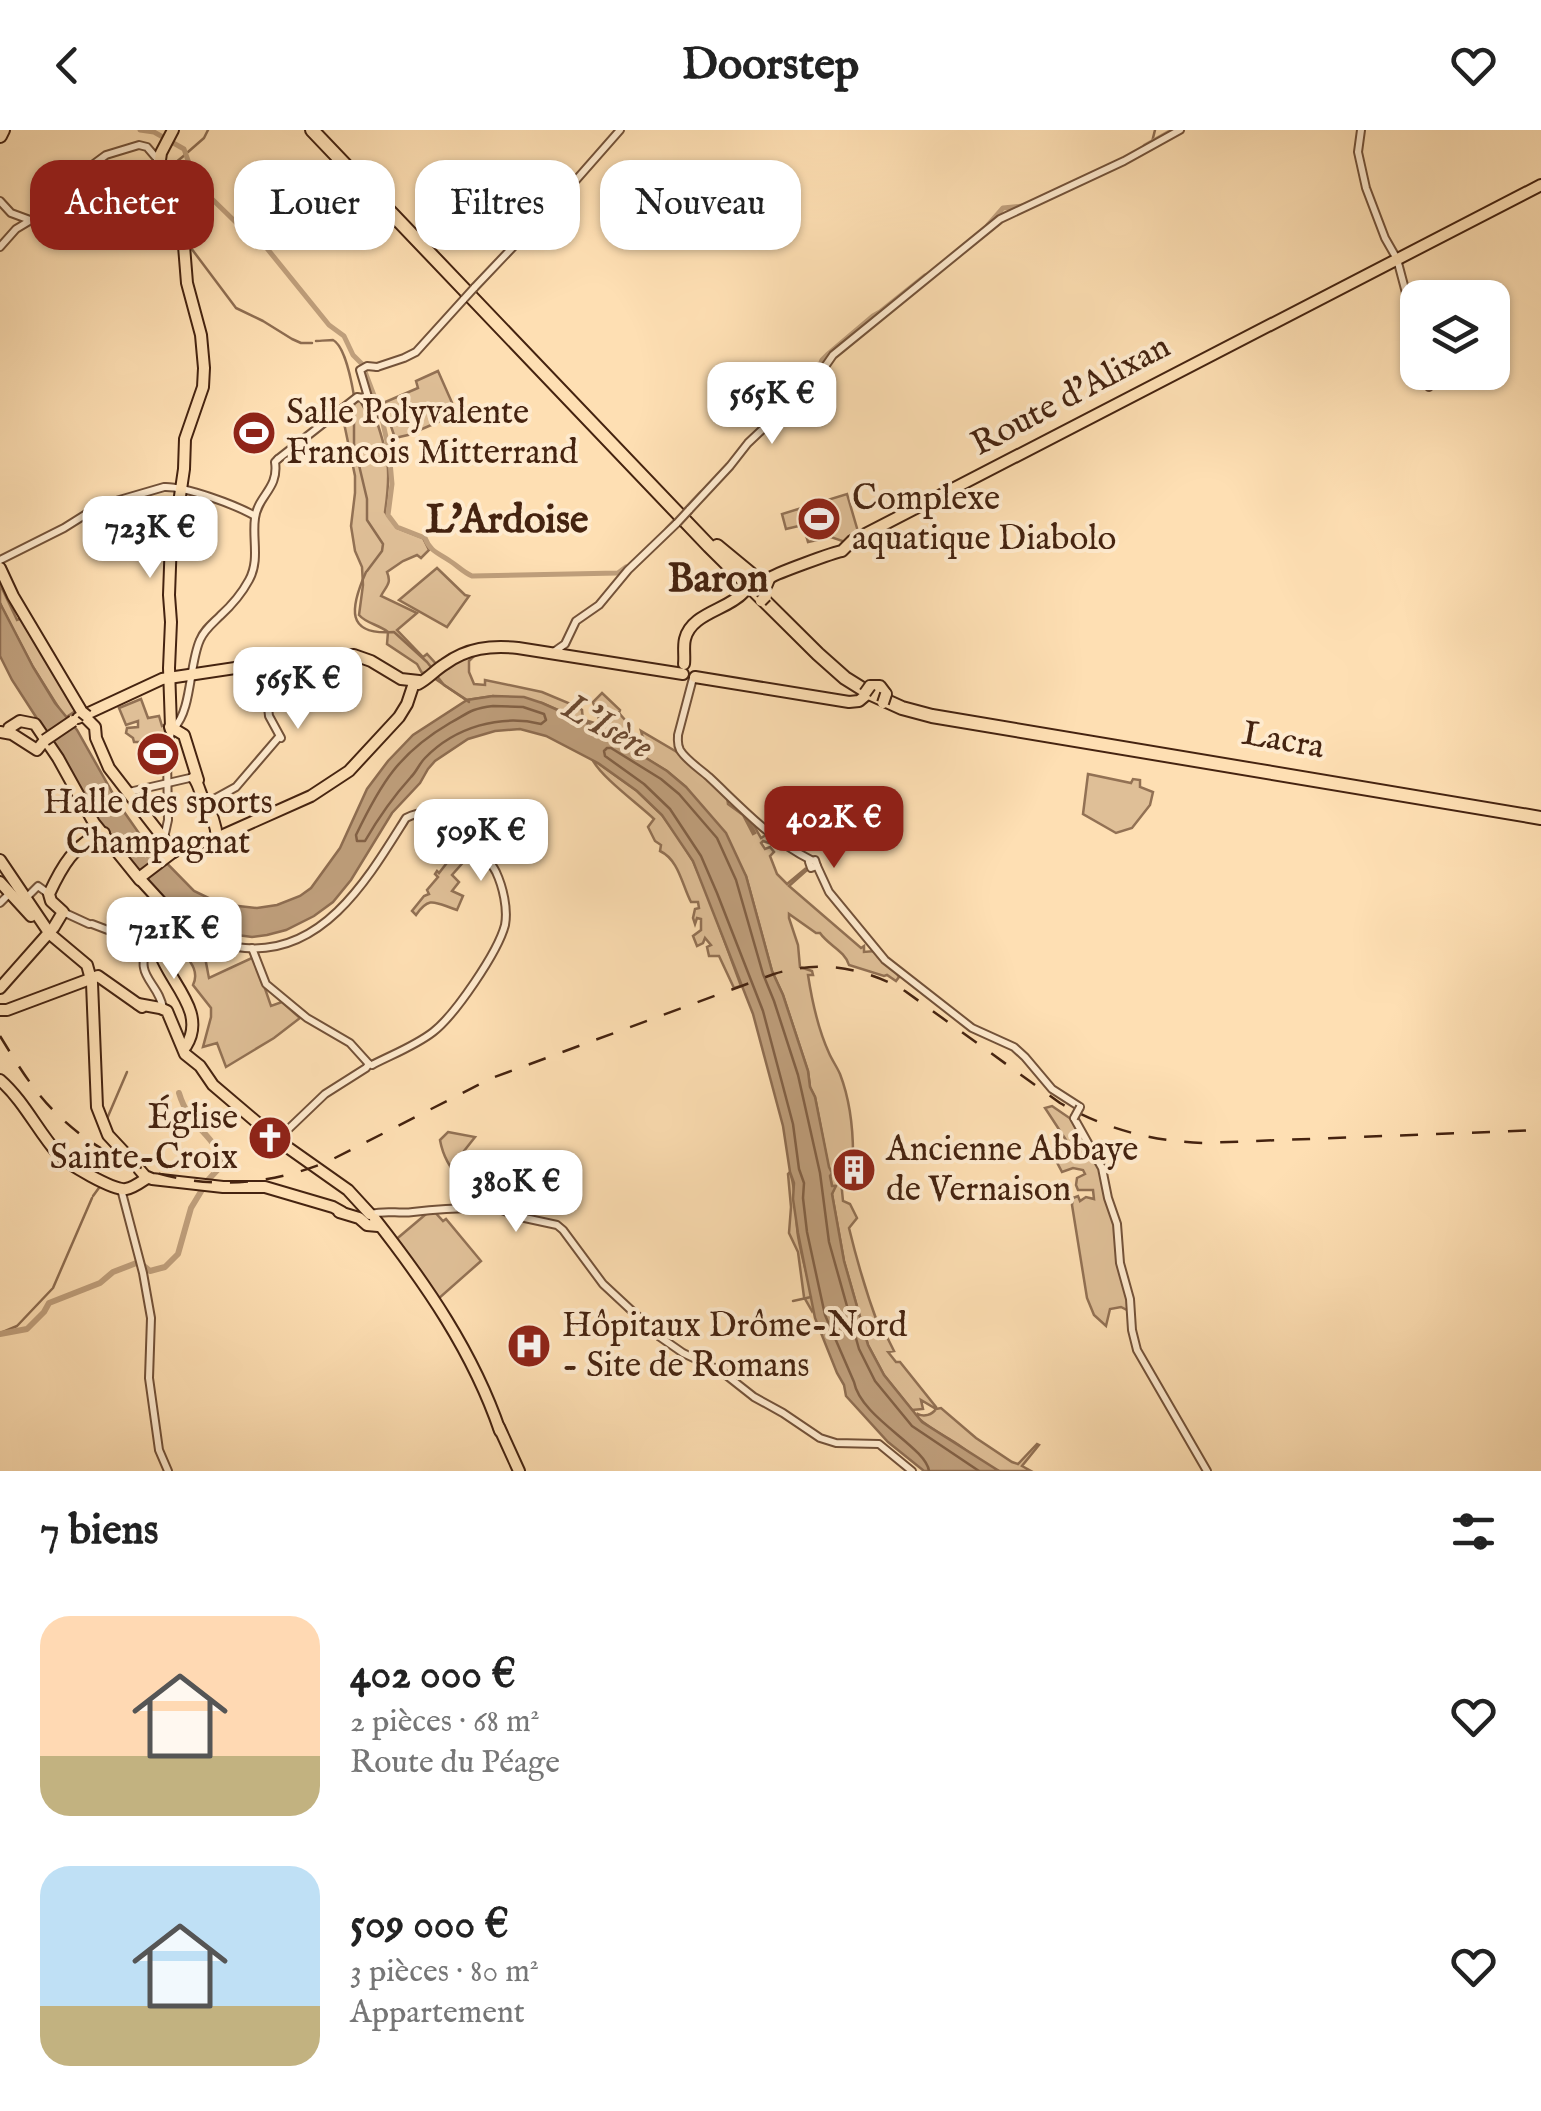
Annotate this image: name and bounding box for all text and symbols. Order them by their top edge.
text: Doorstep [682,37,859,94]
icon: back [40,38,95,93]
icon: heart [1446,38,1501,93]
chip: Acheter [30,160,214,250]
chip: Louer [234,160,395,250]
chip: Filtres [415,160,580,250]
chip: Nouveau [600,160,801,250]
map controls [1400,280,1510,390]
button: layers [1400,280,1510,390]
street label: Route d'Alixan [964,325,1178,467]
pin: 565K € [691,362,853,447]
text: 565K € [729,374,815,415]
place label: Salle Polyvalente Francois Mitterrand [286,391,578,476]
sports icon: Salle Polyvalente Francois Mitterrand [231,410,277,456]
place label: Complexe aquatique Diabolo [852,477,1116,562]
pin: 723K € [69,496,231,581]
district label: L'Ardoise [426,496,588,547]
sports icon: Complexe aquatique Diabolo [796,496,842,542]
text: 723K € [105,508,195,549]
district label: Baron [667,555,769,606]
pin: 565K € [217,647,379,732]
text: 565K € [255,659,341,700]
water label: L'Isère [552,683,661,772]
street label: Lacra [1238,712,1329,771]
sports icon: Halle des sports Champagnat [135,731,181,777]
place label: Halle des sports Champagnat [43,781,273,866]
pin: 402K € [753,786,915,871]
text: 402K € [786,798,882,839]
pin: 509K € [400,799,562,884]
text: 509K € [436,811,526,852]
pin: 721K € [93,897,255,982]
text: 721K € [129,909,219,950]
place label: Église Sainte-Croix [50,1094,238,1181]
church icon: Église Sainte-Croix [247,1115,293,1161]
place label: Ancienne Abbaye de Vernaison [885,1128,1138,1213]
building icon: Ancienne Abbaye de Vernaison [831,1147,877,1193]
pin: 380K € [435,1150,597,1235]
text: 380K € [471,1162,561,1203]
place label: Hôpitaux Drôme-Nord - Site de Romans [562,1304,907,1389]
hospital icon: Hôpitaux Drôme-Nord - Site de Romans [506,1323,552,1369]
icon: filters [1446,1504,1501,1559]
text: 7 biens [40,1505,159,1558]
text: 402 000 € [350,1649,516,1702]
icon: home [120,1656,240,1776]
icon: heart [1446,1689,1501,1744]
text: 2 pièces · 68 m² [350,1702,540,1743]
text: Route du Péage [350,1743,560,1784]
text: 509 000 € [350,1899,509,1952]
icon: home [120,1906,240,2026]
icon: heart [1446,1939,1501,1994]
text: 3 pièces · 80 m² [350,1952,539,1993]
text: Appartement [350,1993,525,2034]

